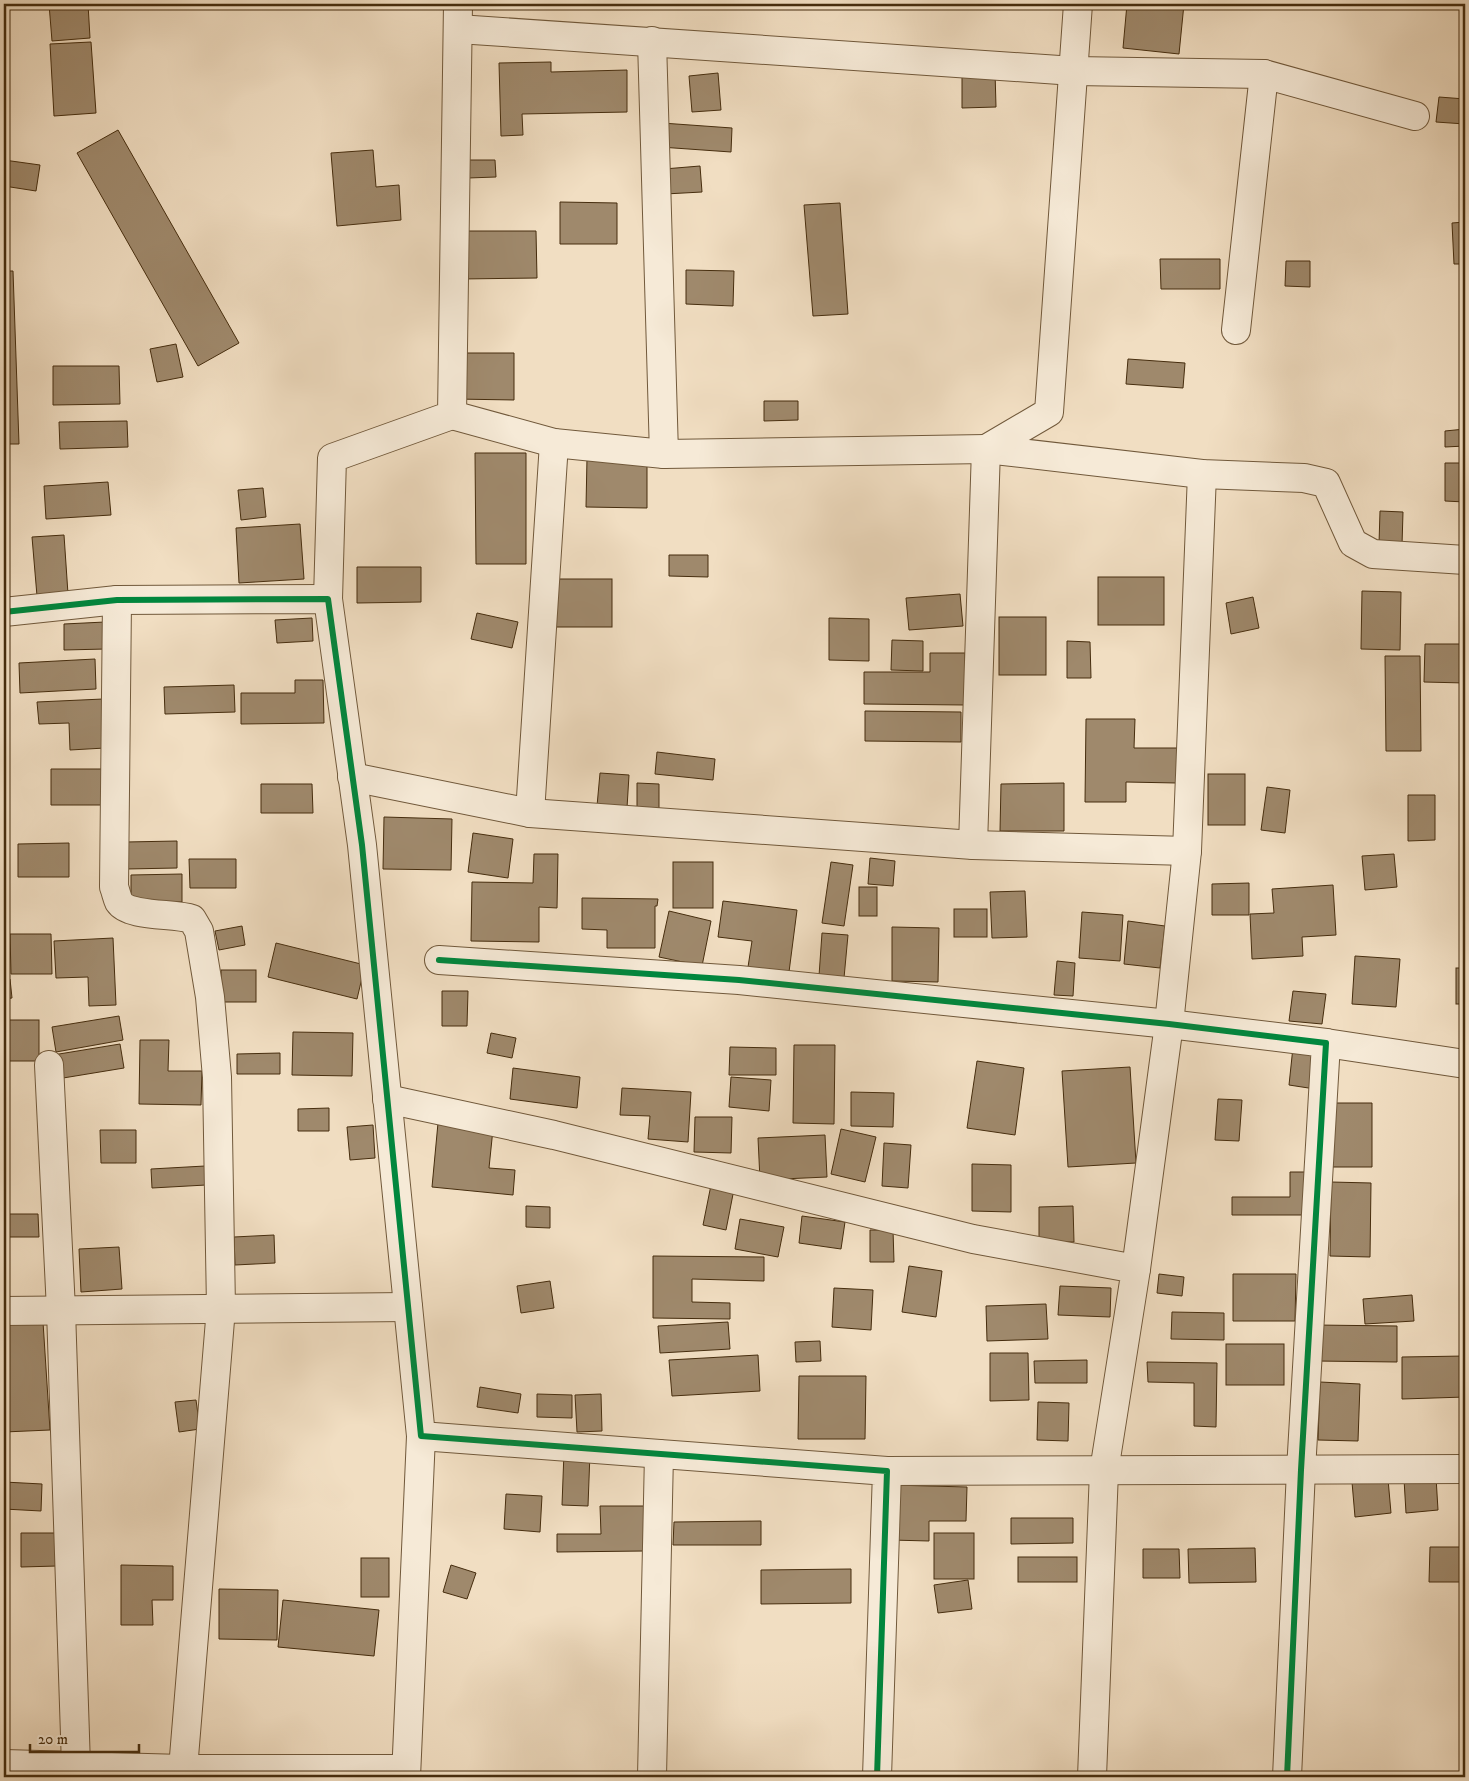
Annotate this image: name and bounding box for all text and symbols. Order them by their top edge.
scale bar [30,1721,139,1753]
text: 20 m [38,1730,68,1749]

